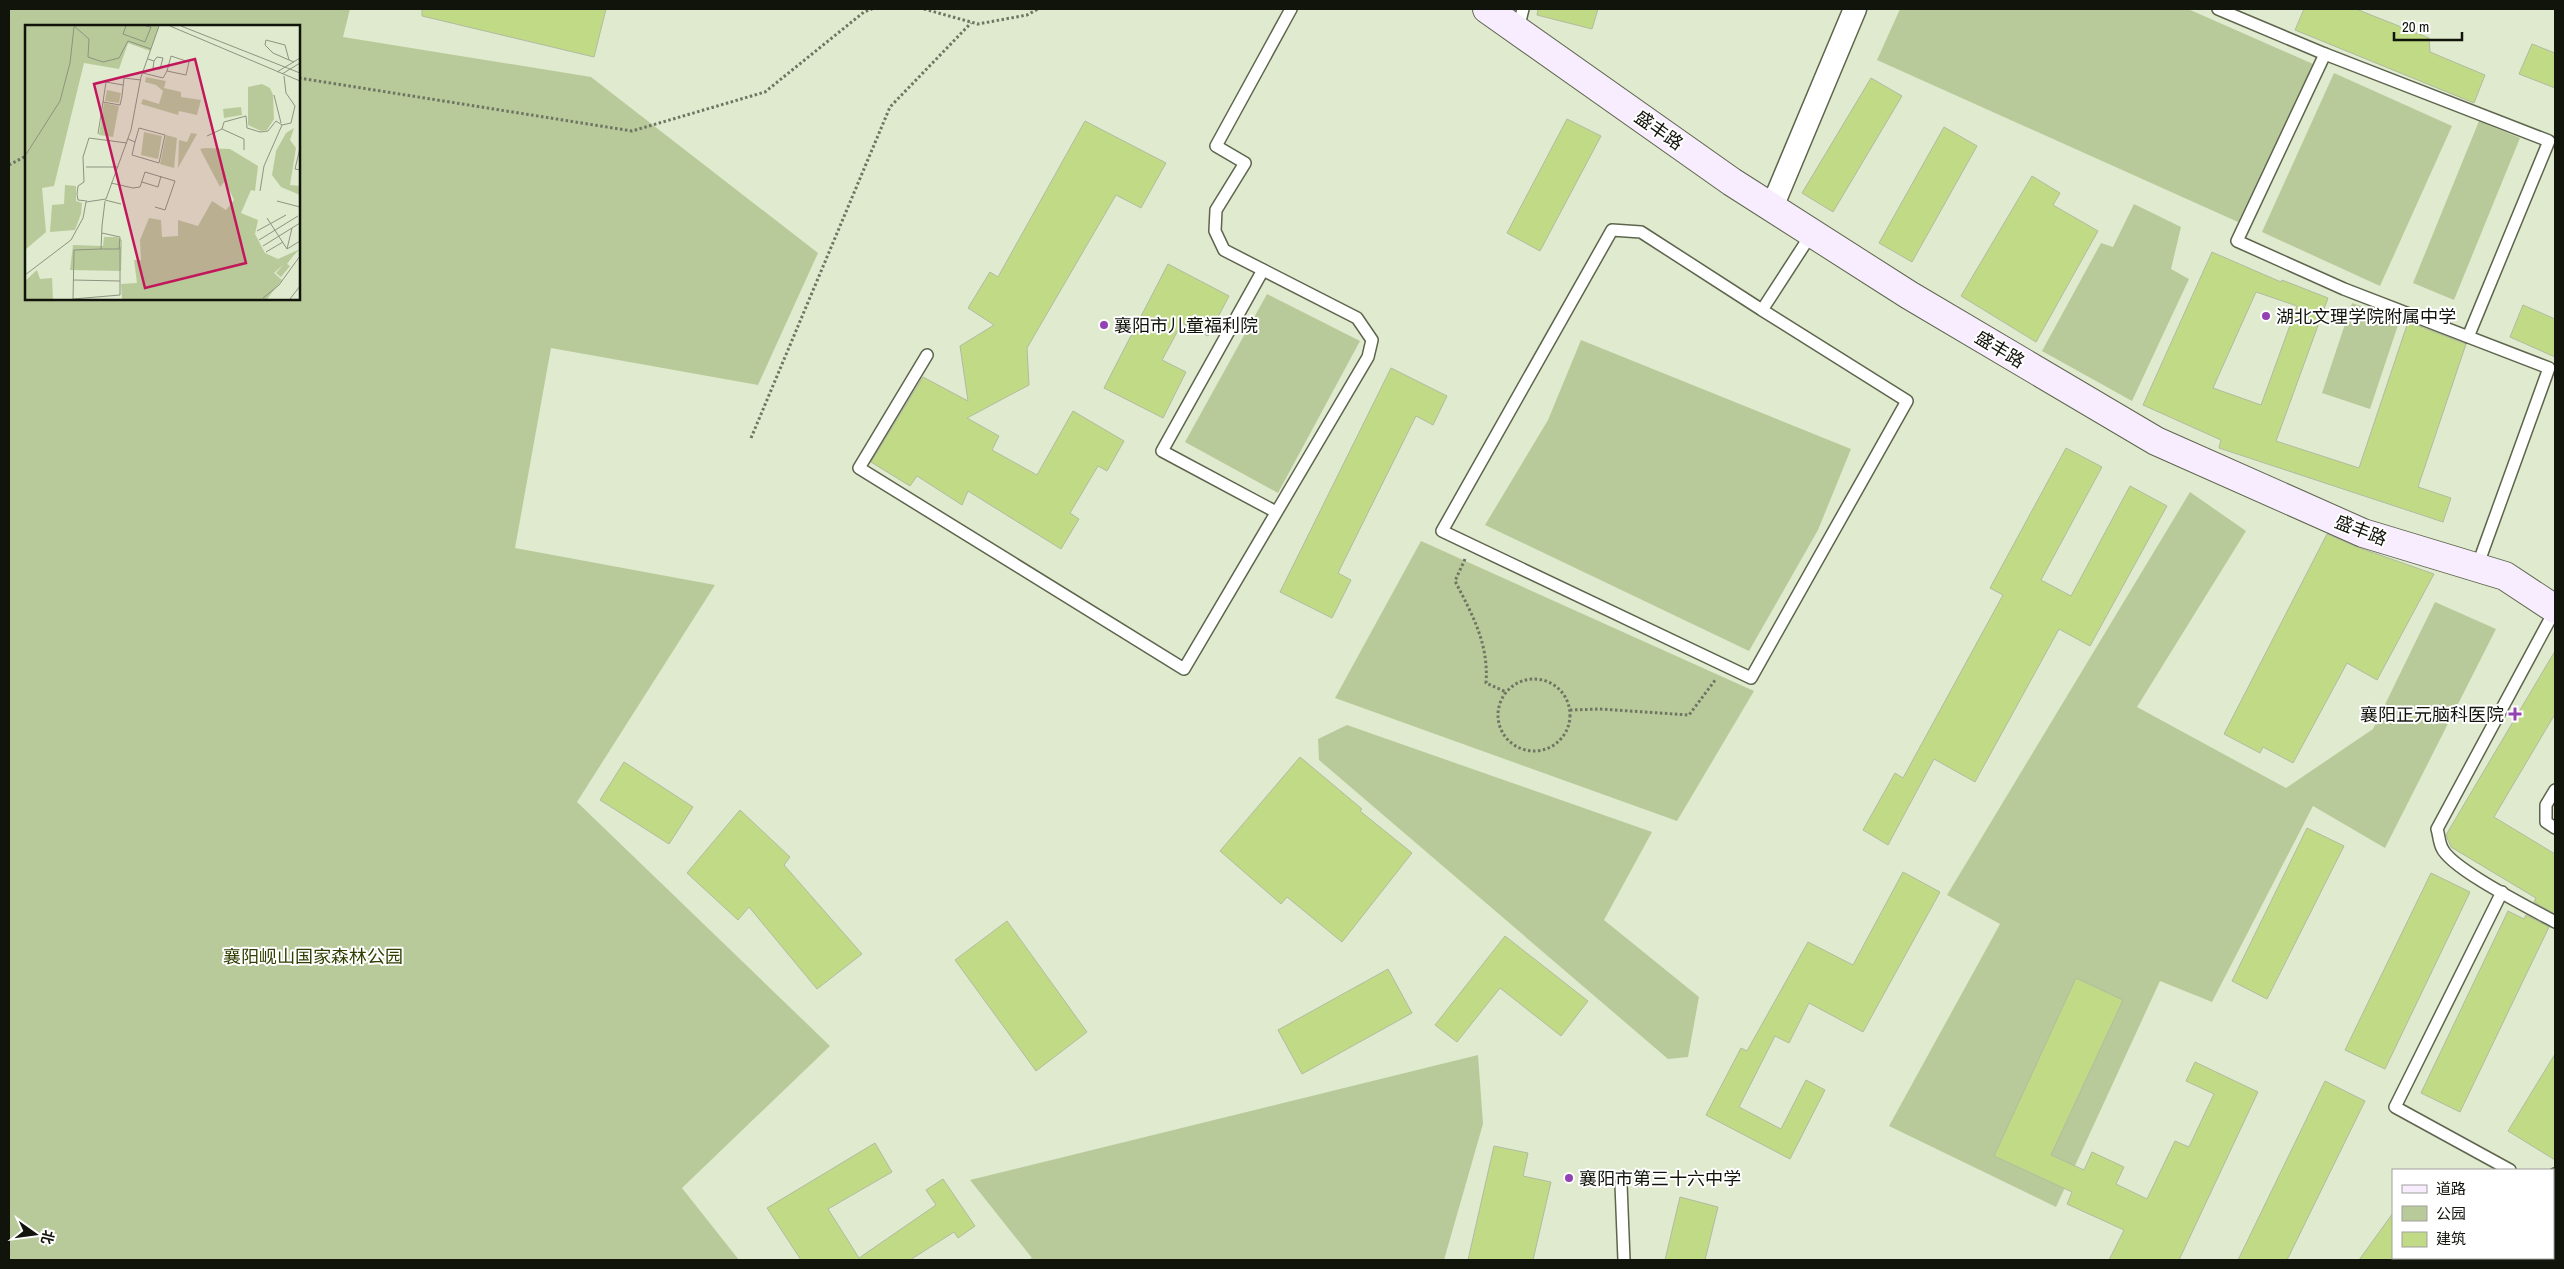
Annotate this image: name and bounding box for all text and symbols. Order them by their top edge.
scale bar [2394,10,2462,42]
text: 20 m [2402,16,2429,37]
inset map [25,25,300,300]
street label: 盛丰路 [1630,104,1688,156]
place label: 湖北文理学院附属中学 [2276,304,2456,329]
marker: 湖北文理学院附属中学 [2260,310,2272,322]
place label: 襄阳市儿童福利院 [1114,313,1258,338]
marker: 襄阳市儿童福利院 [1098,319,1110,331]
street label: 盛丰路 [1970,324,2030,374]
street label: 盛丰路 [2331,509,2391,551]
place label: 襄阳正元脑科医院 [2360,702,2504,727]
marker: 襄阳正元脑科医院 [2508,707,2522,721]
park label: 襄阳岘山国家森林公园 [223,944,403,969]
place label: 襄阳市第三十六中学 [1579,1166,1741,1191]
legend [2392,1169,2554,1259]
marker: 襄阳市第三十六中学 [1563,1172,1575,1184]
text: 道路 [2436,1178,2466,1199]
text: 公园 [2436,1203,2466,1224]
north arrow [10,1209,60,1259]
text: 北 [37,1228,58,1246]
text: 建筑 [2436,1228,2466,1249]

